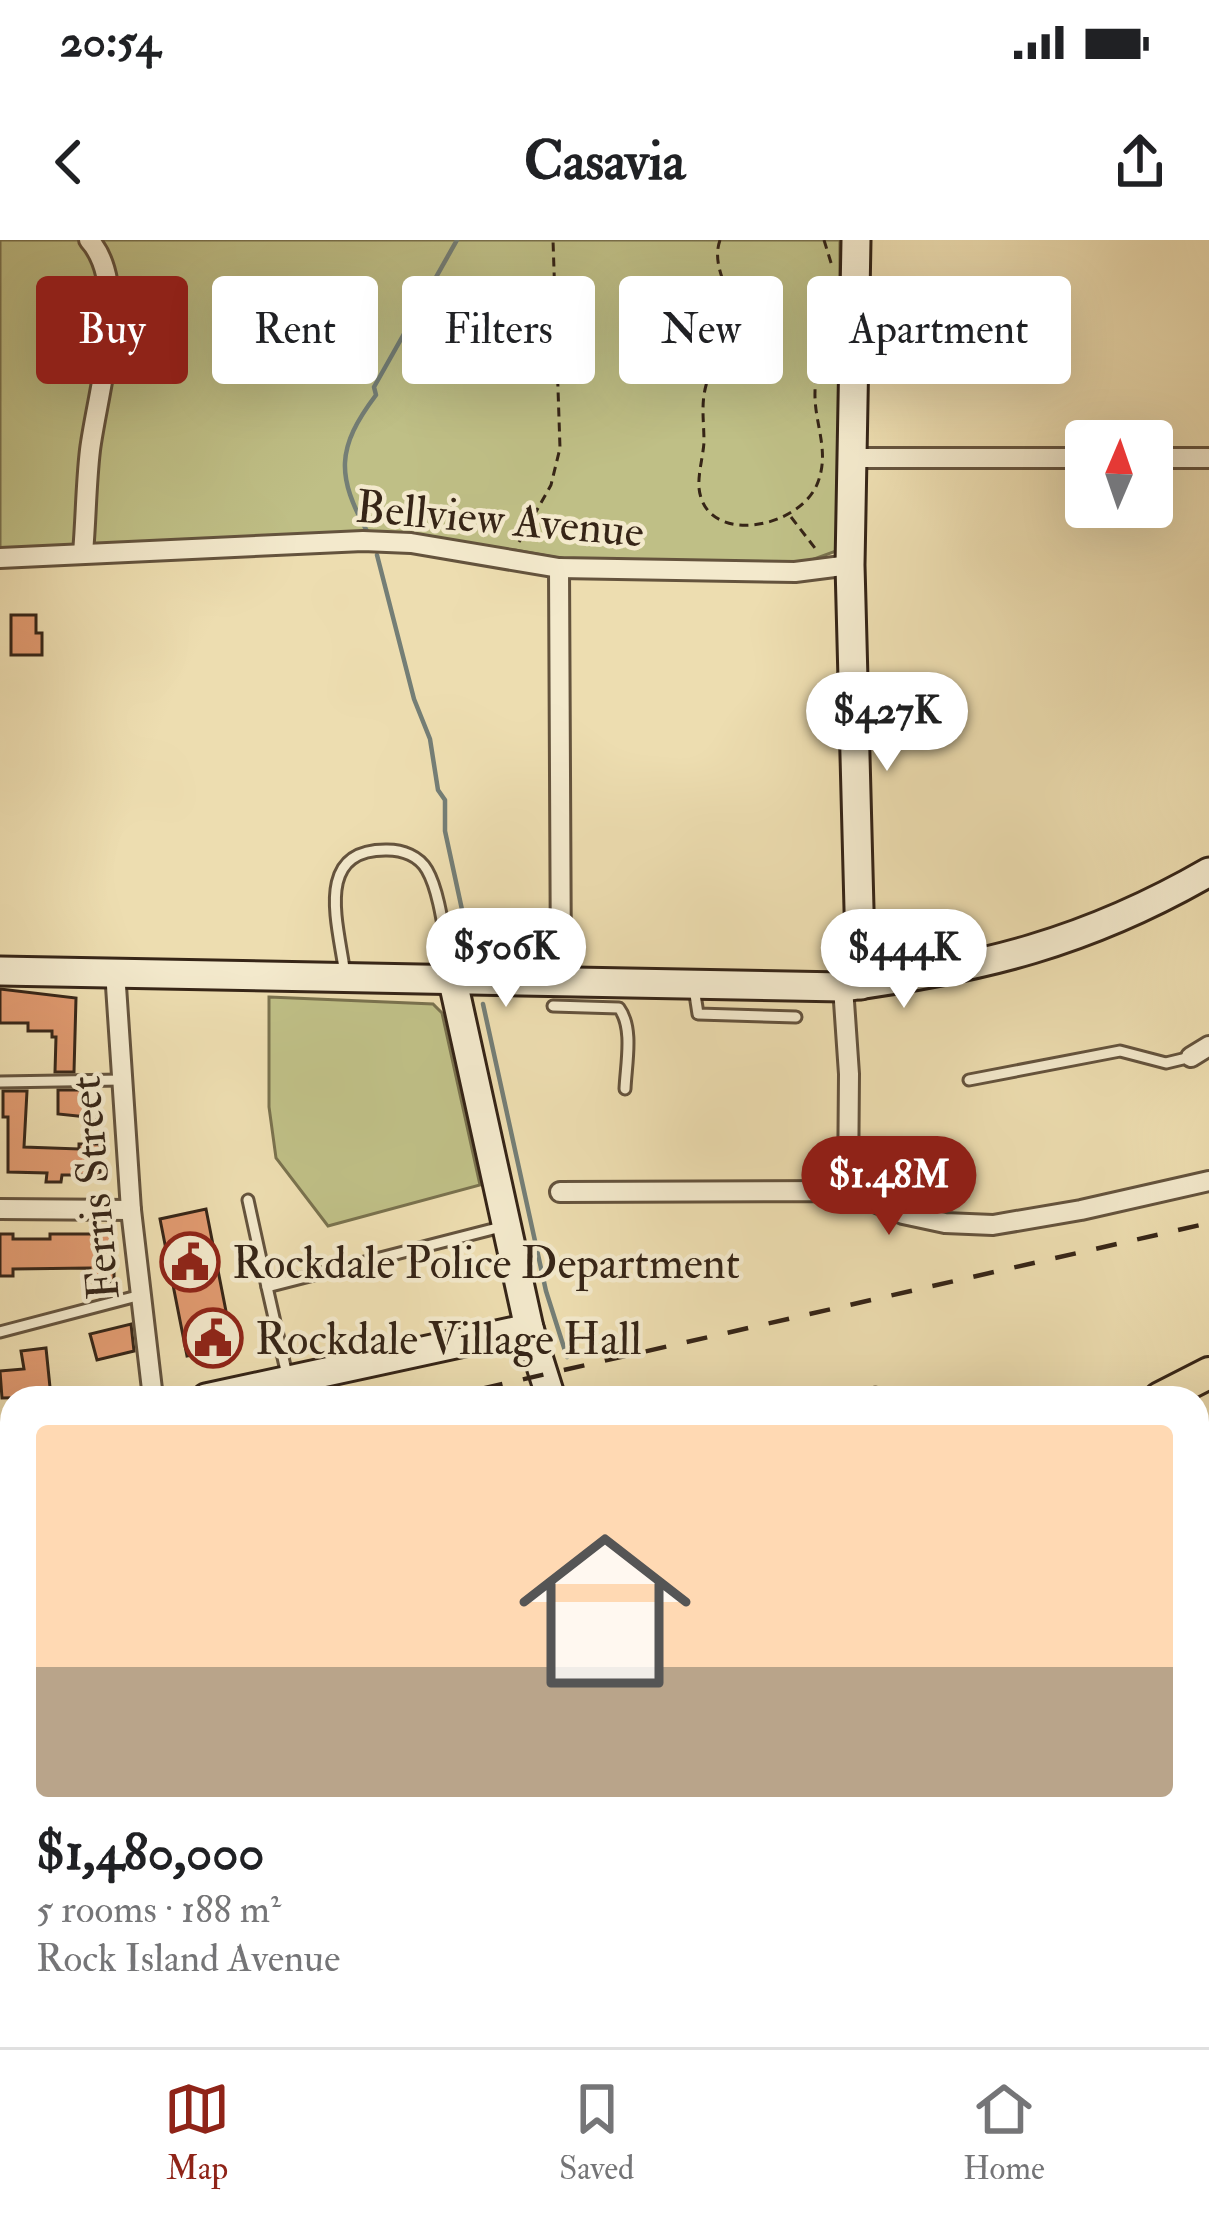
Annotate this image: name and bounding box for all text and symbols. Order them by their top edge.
text: 20:54 [60,14,160,70]
text: Casavia [524,128,685,196]
icon: back [36,129,102,195]
icon: share [1107,129,1173,195]
chip: Buy [36,276,188,384]
chip: Rent [212,276,378,384]
chip: Filters [402,276,595,384]
chip: New [619,276,783,384]
chip: Apartment [807,276,1071,384]
north arrow [1065,420,1173,528]
map controls [1065,420,1173,528]
street label: Bellview Avenue [354,480,646,560]
pin: $427K [803,672,971,774]
text: $427K [833,686,941,735]
pin: $506K [422,908,590,1010]
pin: $444K [820,909,988,1011]
text: $506K [453,922,559,971]
text: $444K [848,923,960,972]
street label: Ferris Street [57,1073,133,1302]
pin: $1.48M [791,1136,987,1238]
text: $1.48M [828,1150,950,1199]
public building icon: Rockdale Police Department [159,1231,221,1293]
place label: Rockdale Police Department [232,1236,740,1292]
public building icon: Rockdale Village Hall [182,1307,244,1369]
place label: Rockdale Village Hall [255,1312,642,1368]
icon: home [497,1503,713,1719]
text: $1,480,000 [36,1821,264,1885]
text: 5 rooms · 188 m² [36,1885,281,1934]
text: Rock Island Avenue [36,1934,340,1983]
tab: Map [164,2076,230,2189]
tab: Saved [559,2076,634,2189]
tab: Home [963,2076,1045,2189]

